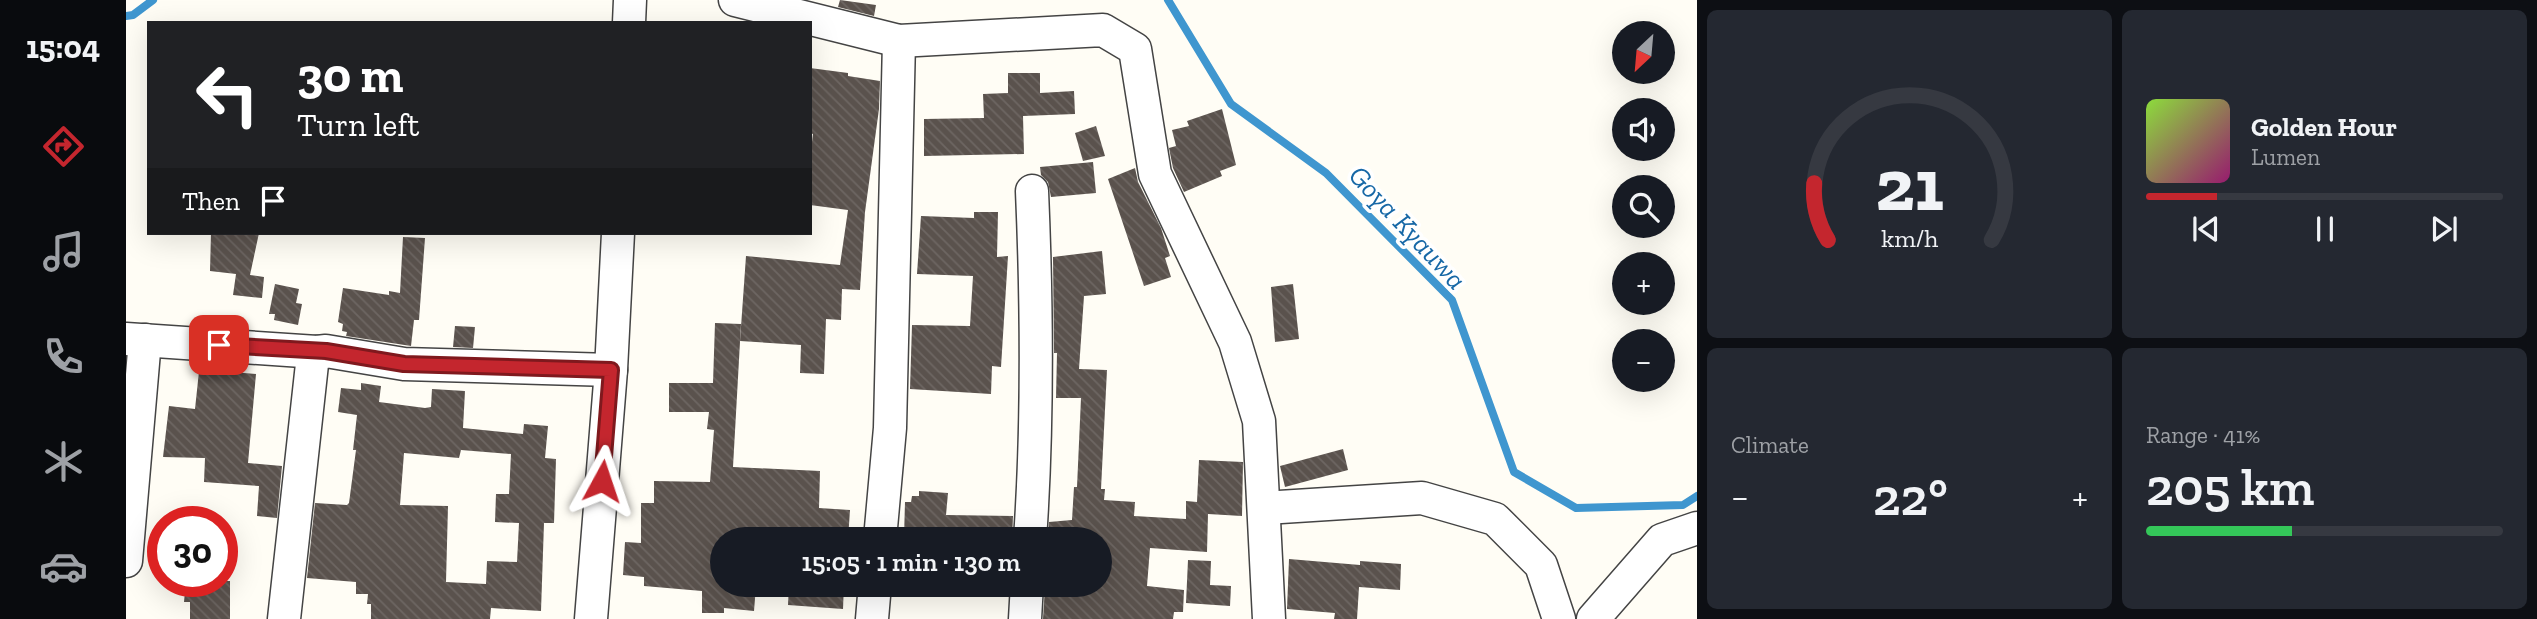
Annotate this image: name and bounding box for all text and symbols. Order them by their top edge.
north arrow [1612,21,1675,84]
map controls [1612,21,1675,392]
text: 15:04 [26,28,100,66]
text: 30 m [297,46,403,105]
icon: left [182,49,273,140]
button: sound [1612,98,1675,161]
text: Turn left [297,106,419,144]
text: Golden Hour [2251,111,2397,143]
icon: directions [39,122,88,171]
text: 21 [1875,141,1944,229]
text: Lumen [2251,143,2320,171]
water label: Goya Kyauwa [1342,159,1473,296]
button: search [1612,175,1675,238]
icon: arrive [254,182,292,220]
text: Then [182,185,240,217]
icon: previous [2187,210,2225,248]
icon: pause [2306,210,2344,248]
icon: next [2425,210,2463,248]
text: km/h [1881,223,1938,253]
icon: music [39,227,88,276]
button: + [1612,252,1675,315]
pin [189,315,249,375]
icon: arrive [200,326,238,364]
button: − [1612,329,1675,392]
icon: phone [39,332,88,381]
text: Range · 41% [2146,421,2260,449]
text: Climate [1731,431,1809,459]
icon: climate [39,437,88,486]
position arrow [565,444,639,518]
text: 205 km [2146,456,2314,518]
text: 22° [1873,466,1948,528]
text: − [1731,474,1749,520]
text: + [2072,474,2088,520]
speed limit sign: 30 [147,506,238,597]
icon: car [39,542,88,591]
text: 15:05 · 1 min · 130 m [802,546,1020,578]

